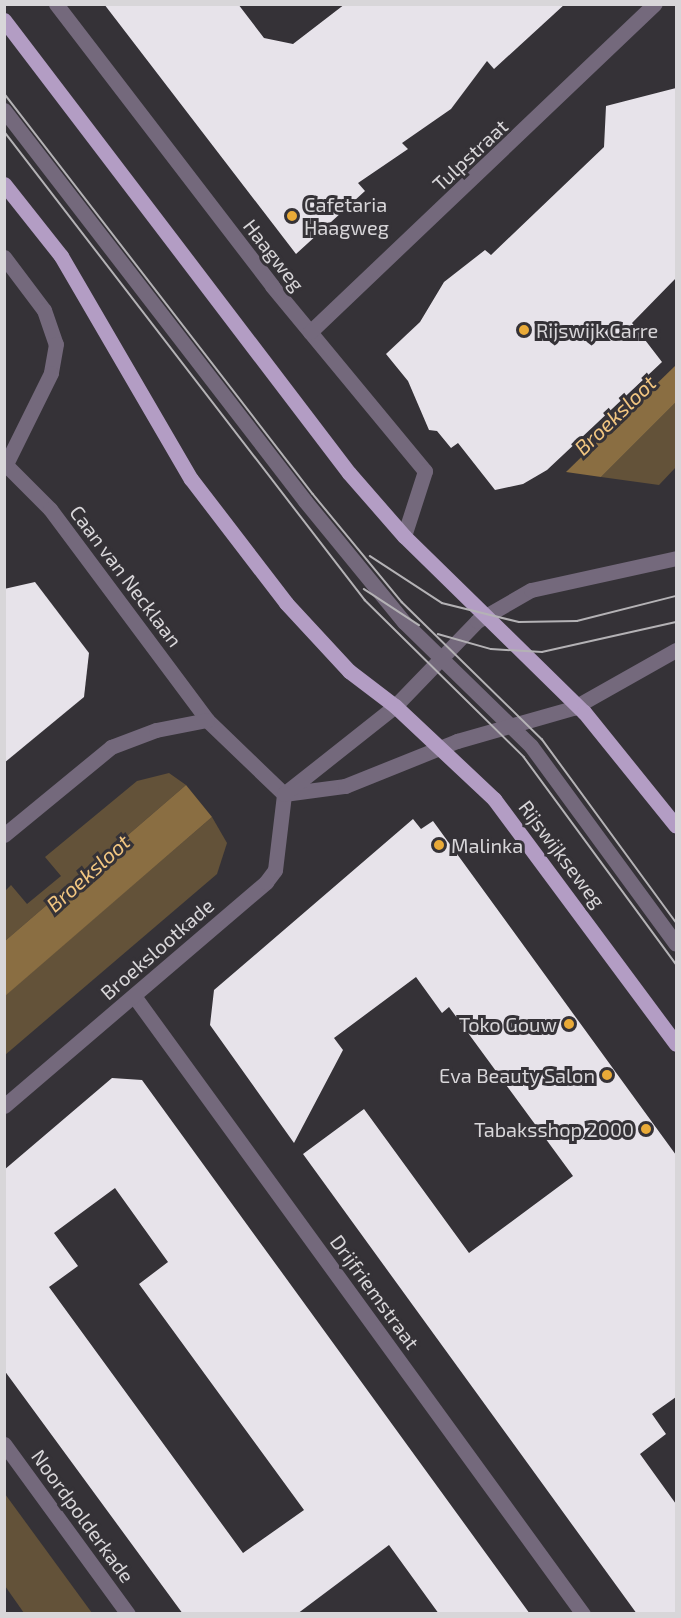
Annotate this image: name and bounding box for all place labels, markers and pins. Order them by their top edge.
place label: Cafetaria Haagweg [304,192,389,239]
marker: Cafetaria Haagweg [285,209,299,223]
place label: Rijswijk Carre [536,318,658,342]
marker: Rijswijk Carre [517,323,531,337]
place label: Malinka [451,833,523,857]
marker: Malinka [432,838,446,852]
place label: Toko Gouw [459,1012,557,1036]
marker: Toko Gouw [562,1017,576,1031]
place label: Eva Beauty Salon [439,1063,595,1087]
marker: Eva Beauty Salon [600,1068,614,1082]
place label: Tabaksshop 2000 [474,1117,634,1141]
marker: Tabaksshop 2000 [639,1122,653,1136]

